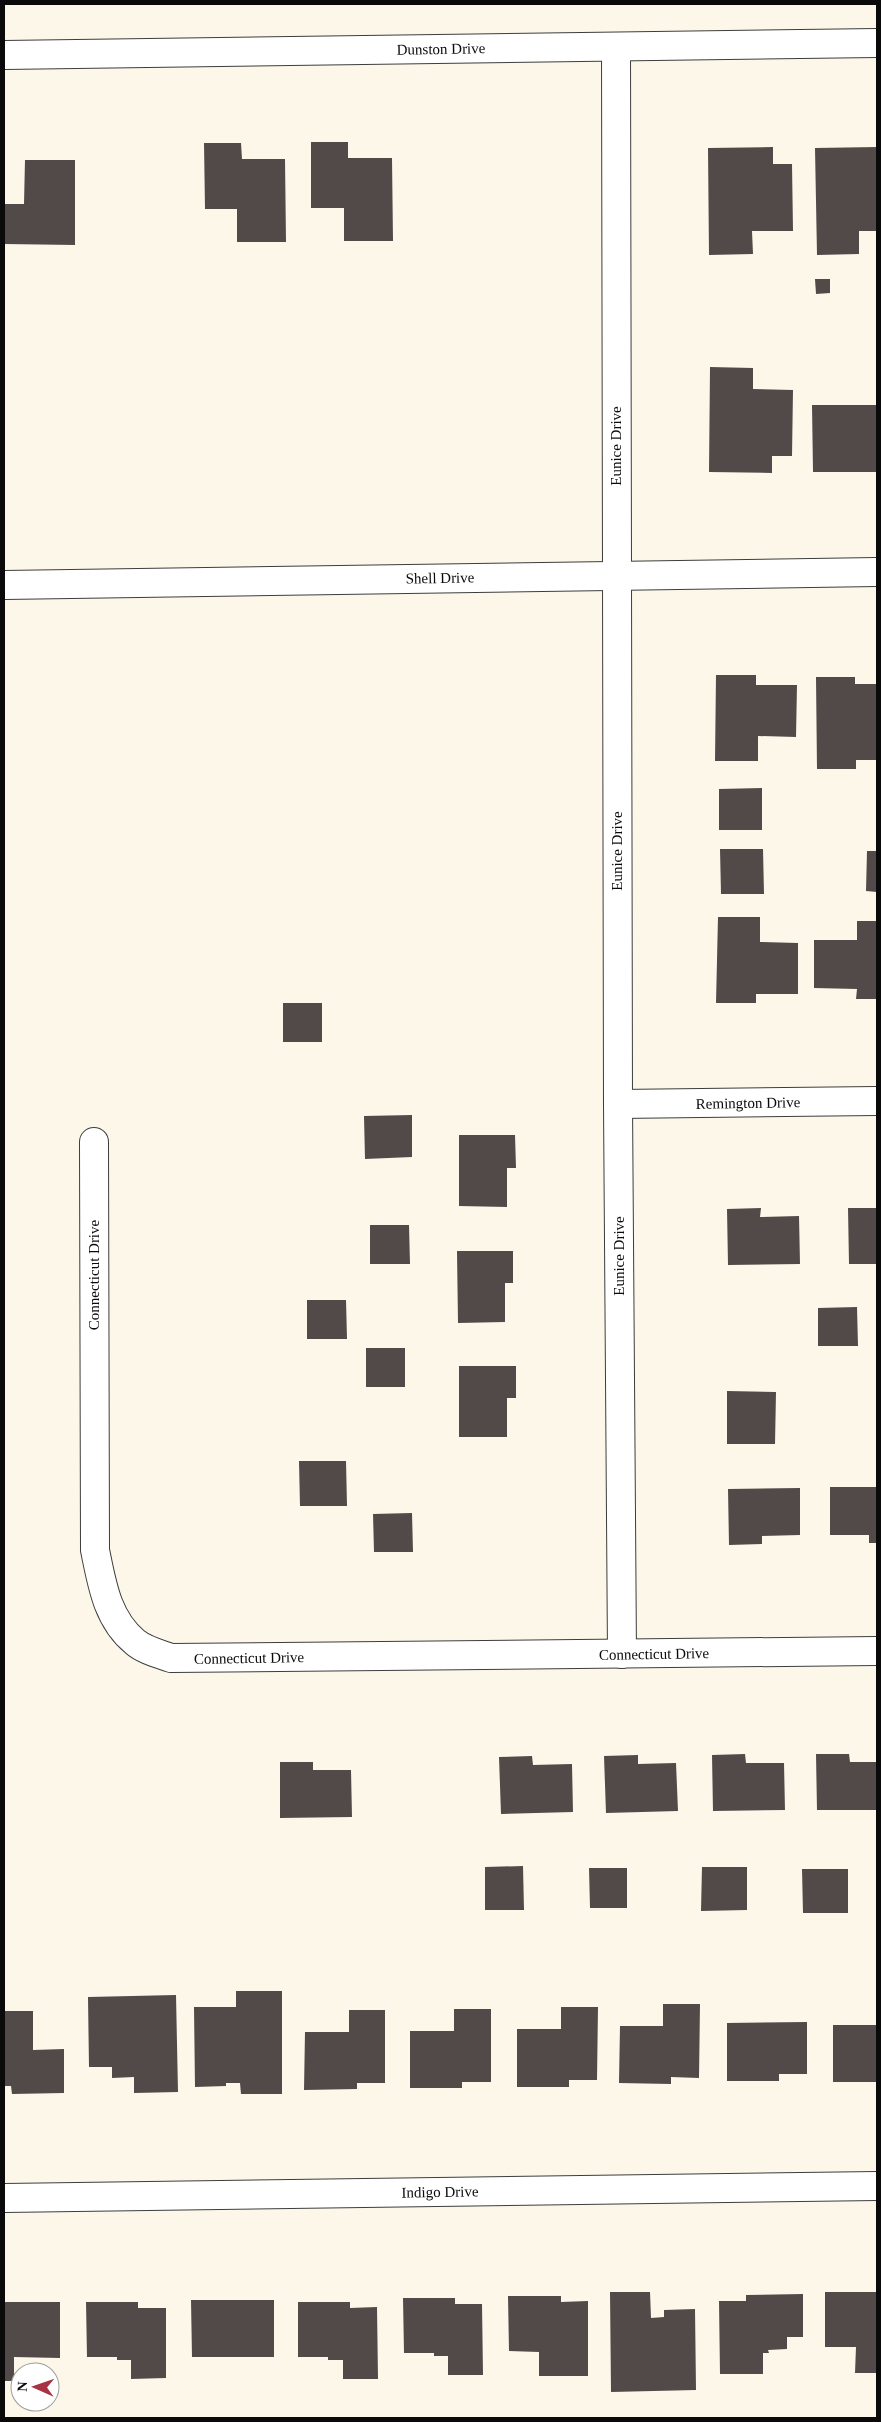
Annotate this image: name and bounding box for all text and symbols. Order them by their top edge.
street label: Dunston Drive [396,40,486,58]
street label: Eunice Drive [608,406,624,486]
street label: Shell Drive [405,569,475,587]
street label: Eunice Drive [609,811,625,891]
street label: Remington Drive [696,1094,801,1112]
street label: Eunice Drive [611,1216,627,1296]
street label: Connecticut Drive [86,1219,102,1330]
street label: Connecticut Drive [599,1645,710,1663]
street label: Connecticut Drive [194,1649,305,1667]
street label: Indigo Drive [401,2183,479,2201]
north arrow [10,2362,60,2412]
text: N [15,2381,30,2392]

